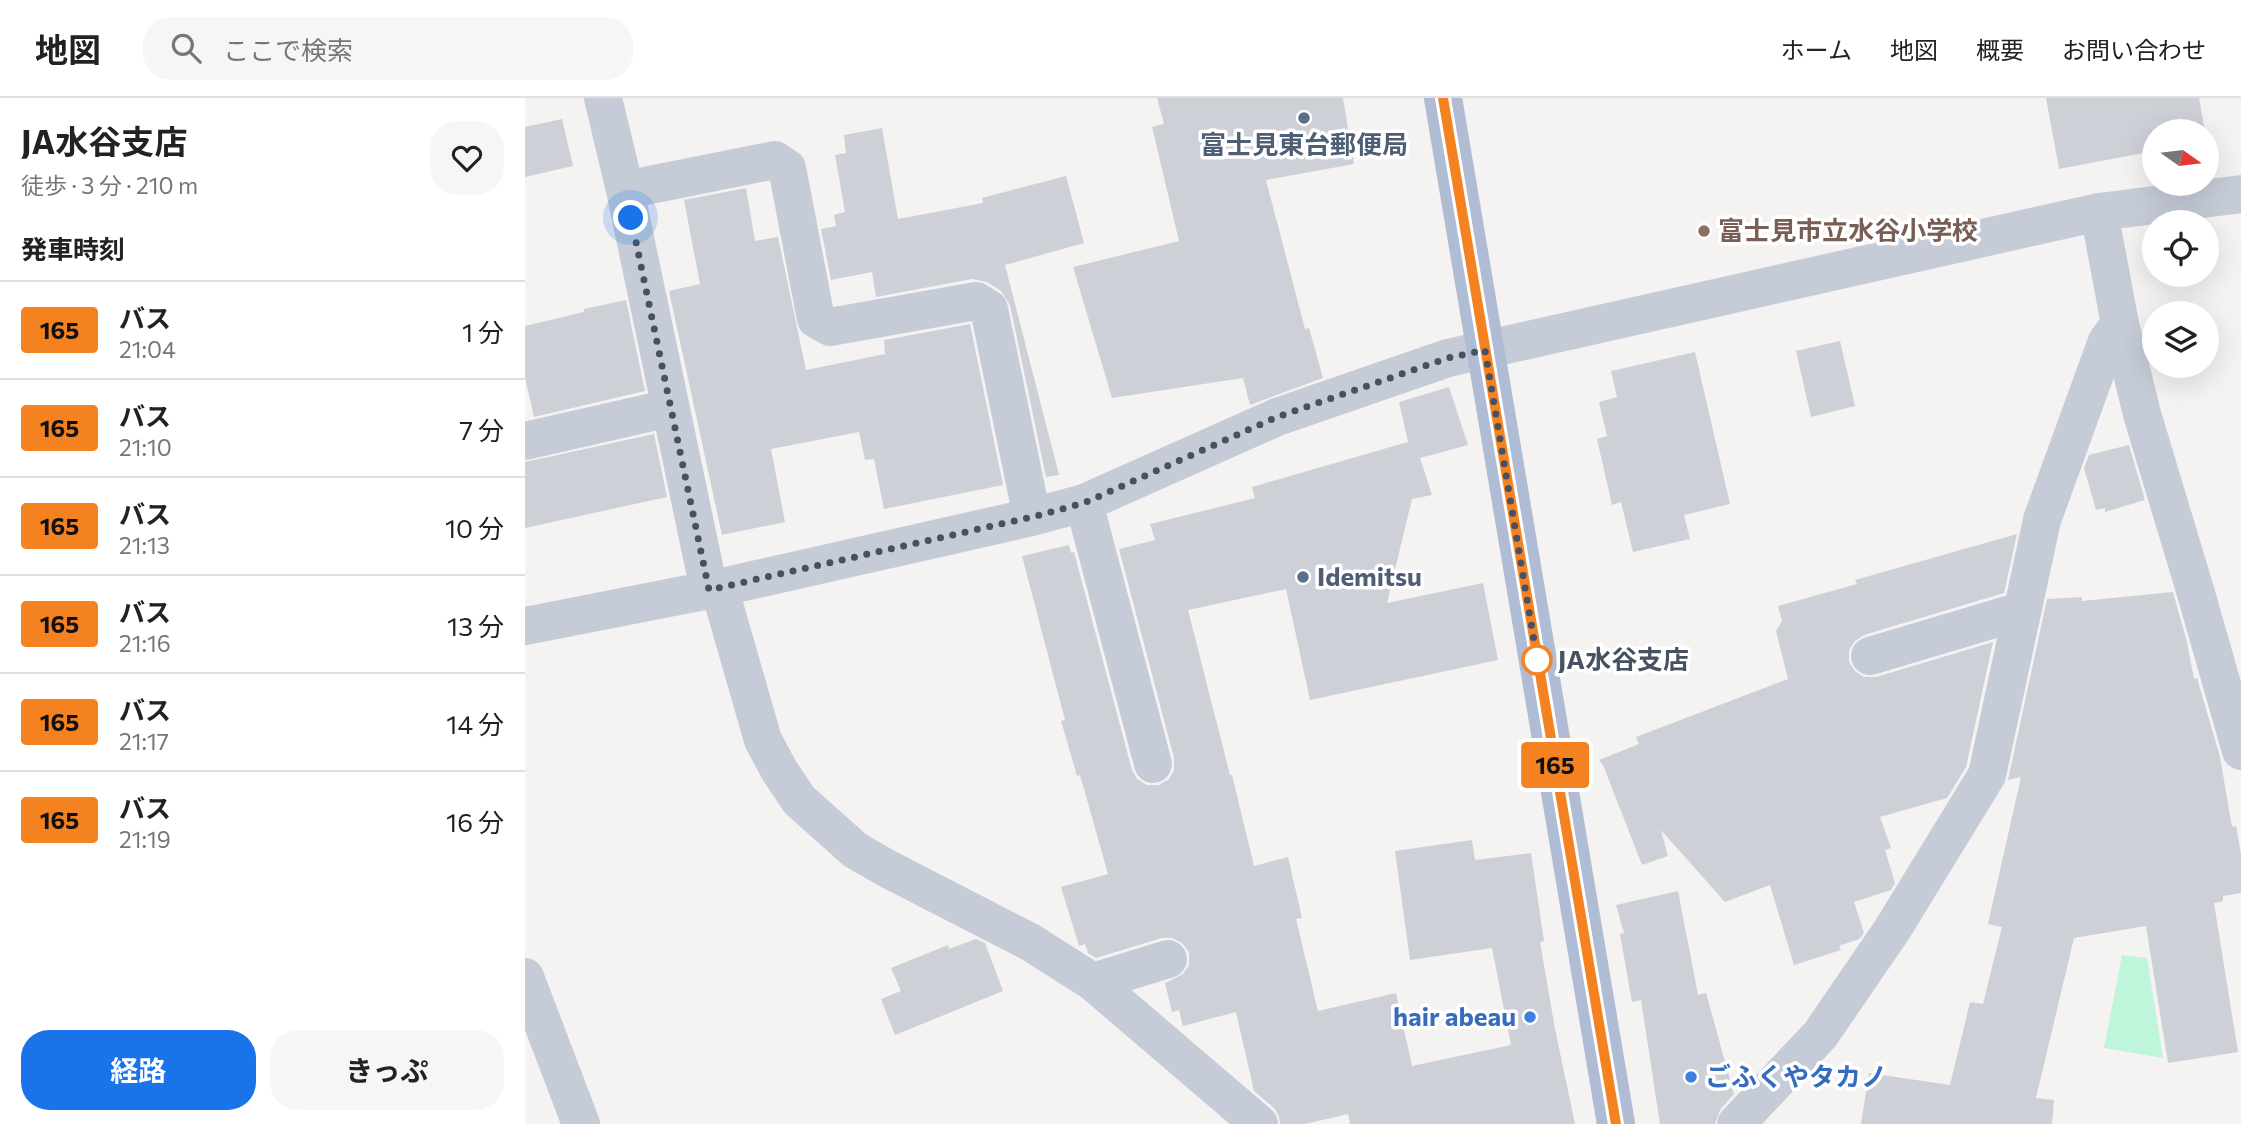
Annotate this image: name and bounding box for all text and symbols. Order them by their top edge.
search box [143,17,633,80]
text: 地図 [35,28,101,69]
icon: search [167,29,205,67]
text: ここで検索 [223,34,353,65]
text: ホーム [1781,35,1852,64]
text: 地図 [1890,35,1938,64]
text: 概要 [1976,35,2024,64]
text: お問い合わせ [2062,35,2206,64]
marker: 富士見東台郵便局 [1296,110,1312,126]
north arrow [2142,119,2219,196]
map controls [2142,119,2219,378]
text: JA水谷支店 [21,120,187,161]
button: heart [430,121,504,195]
place label: 富士見東台郵便局 [1200,128,1408,159]
text: 徒歩 · 3 分 · 210 m [21,171,198,199]
your location [613,200,648,235]
button: locate [2142,210,2219,287]
place label: 富士見市立水谷小学校 [1718,214,1978,245]
marker: 富士見市立水谷小学校 [1696,223,1712,239]
text: 発車時刻 [21,233,125,264]
button: layers [2142,301,2219,378]
text: バス [119,302,171,333]
text: 165 [40,315,79,344]
text: 1 分 [462,316,504,347]
text: 21:04 [119,335,176,363]
text: バス [119,400,171,431]
text: 165 [40,413,79,442]
text: 7 分 [459,414,504,445]
text: 21:10 [119,433,172,461]
text: バス [119,498,171,529]
text: 165 [40,511,79,540]
text: 10 分 [445,512,504,543]
text: 21:13 [119,531,170,559]
place label: Idemitsu [1317,560,1422,591]
marker: Idemitsu [1295,569,1311,585]
text: バス [119,596,171,627]
text: 165 [40,609,79,638]
text: 13 分 [447,610,504,641]
text: 21:16 [119,629,171,657]
place label: JA水谷支店 [1558,643,1689,674]
marker: JA水谷支店 [1522,645,1552,675]
text: バス [119,694,171,725]
text: 165 [40,707,79,736]
text: 14 分 [446,708,504,739]
text: 21:17 [119,727,169,755]
line badge: 165 [1515,742,1595,788]
text: 165 [1535,750,1575,779]
text: バス [119,792,171,823]
text: 165 [40,805,79,834]
text: 16 分 [446,806,504,837]
text: 21:19 [119,825,171,853]
place label: hair abeau [1393,1000,1516,1031]
marker: hair abeau [1522,1009,1538,1025]
button: 経路 [21,1030,256,1110]
button: きっぷ [270,1030,504,1110]
place label: ごふくやタカノ [1705,1060,1887,1091]
marker: ごふくやタカノ [1683,1069,1699,1085]

